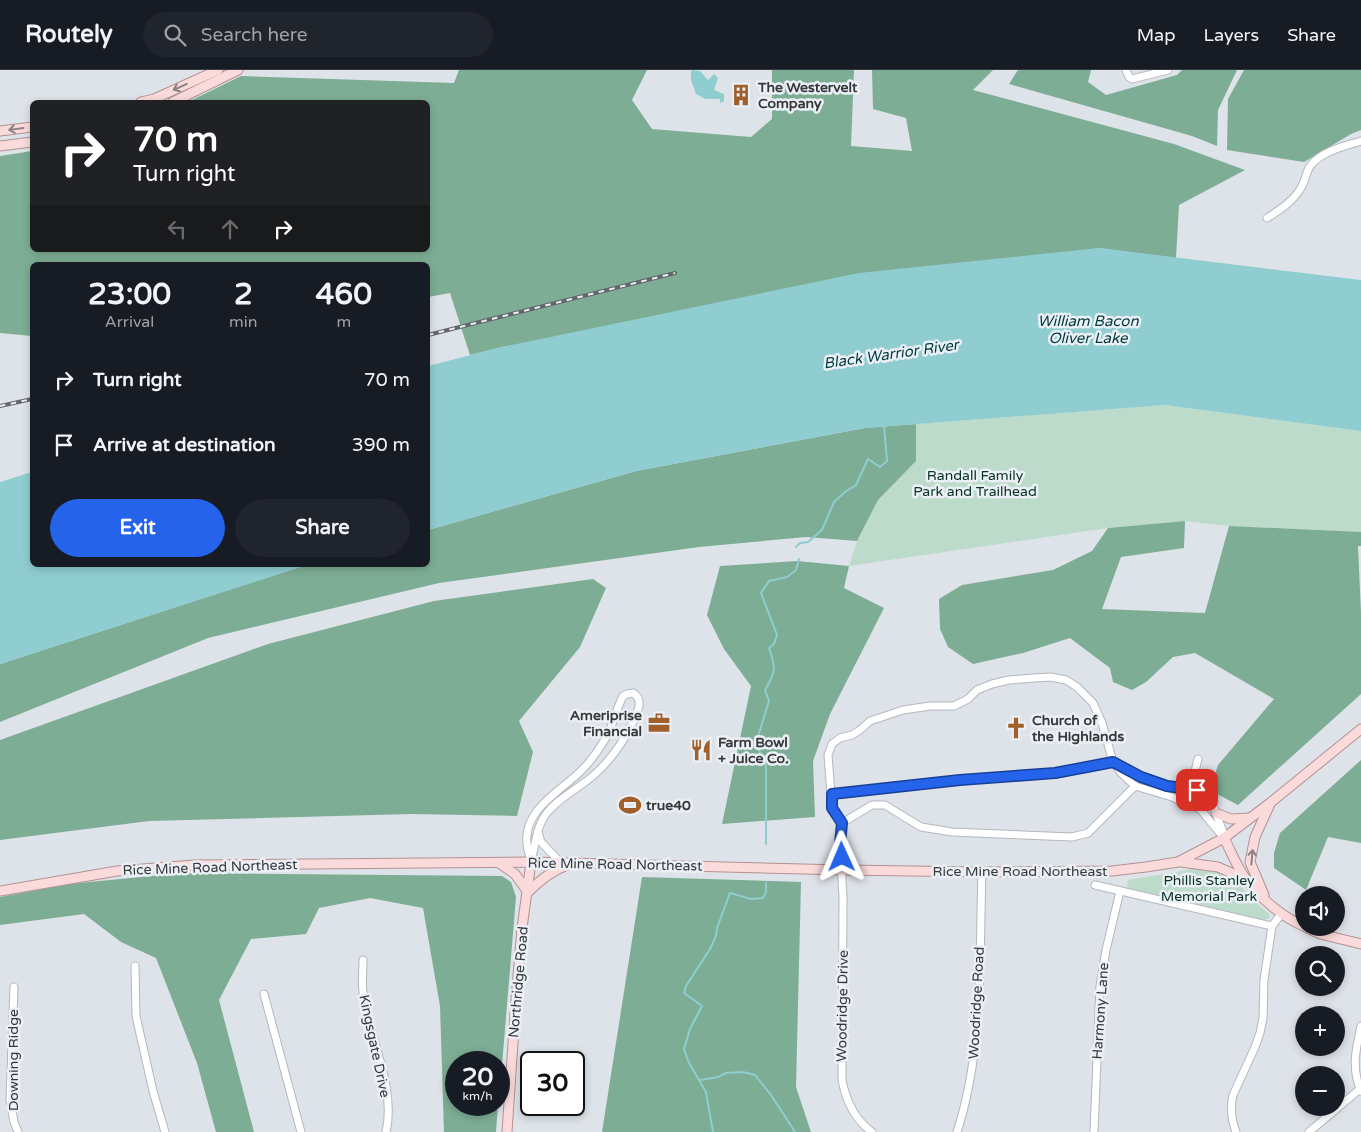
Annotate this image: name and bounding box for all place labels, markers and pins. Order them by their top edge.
place label: The Westervelt Company [757,79,858,112]
building icon: The Westervelt Company [728,82,754,108]
place label: Ameriprise Financial [570,707,642,740]
office icon: Ameriprise Financial [646,710,672,736]
place label: Church of the Highlands [1031,712,1124,745]
church icon: Church of the Highlands [1003,715,1029,741]
place label: Farm Bowl + Juice Co. [718,734,789,767]
restaurant icon: Farm Bowl + Juice Co. [688,737,714,763]
pin [1176,769,1218,811]
sports icon: true40 [617,792,643,818]
place label: true40 [645,797,691,814]

